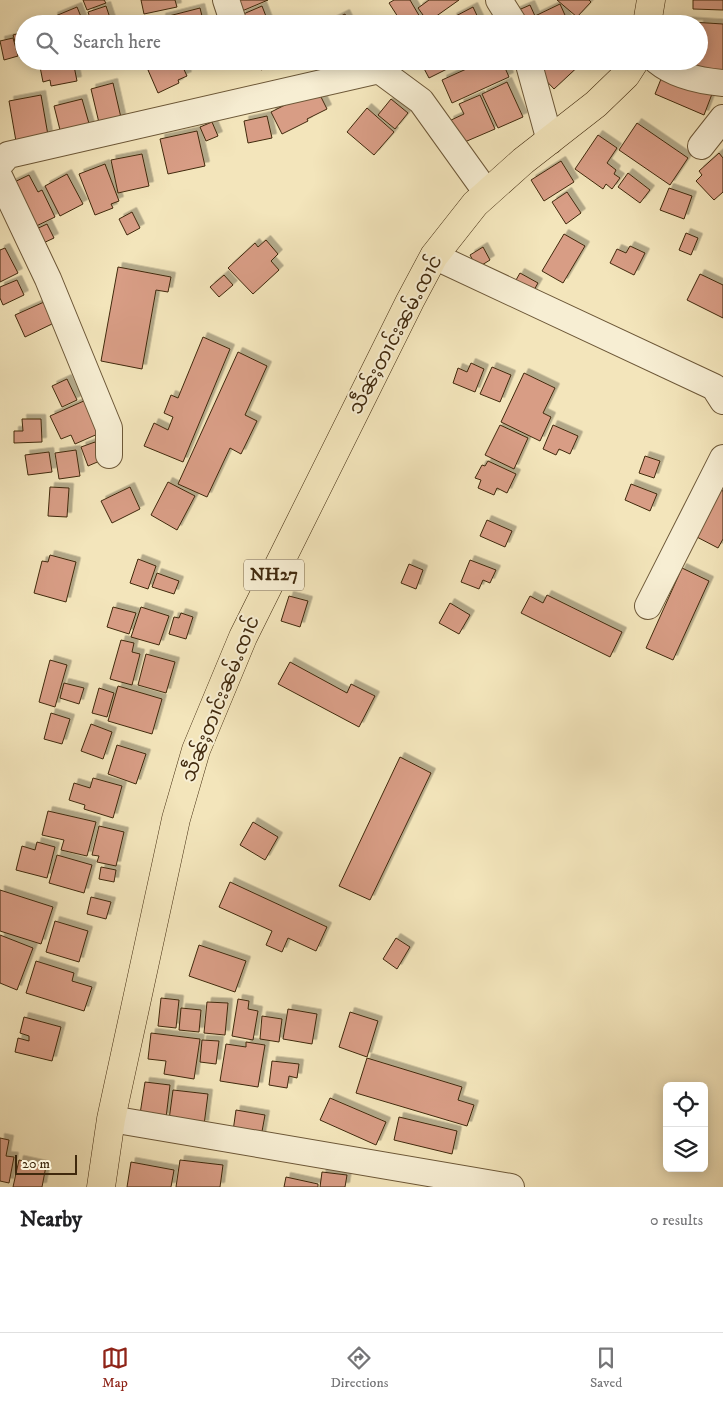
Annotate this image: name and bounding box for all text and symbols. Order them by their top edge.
search box [15,15,708,70]
icon: search [33,29,61,57]
text: Search here [73,31,161,54]
street label: သဵၼ်ႈတၢင်းၼမ်ႉၸၢင် [341,250,448,419]
road number: NH27 [244,560,304,590]
street label: သဵၼ်ႈတၢင်းၼမ်ႉၸၢင် [173,611,265,785]
map controls [663,1082,708,1172]
button: locate [663,1082,708,1127]
button: layers [663,1127,708,1172]
scale bar [15,1152,78,1175]
text: 20 m [22,1155,50,1173]
text: Nearby [20,1207,82,1233]
text: 0 results [650,1210,703,1230]
tab: Map [101,1344,129,1392]
tab: Directions [330,1344,388,1392]
tab: Saved [590,1344,622,1392]

